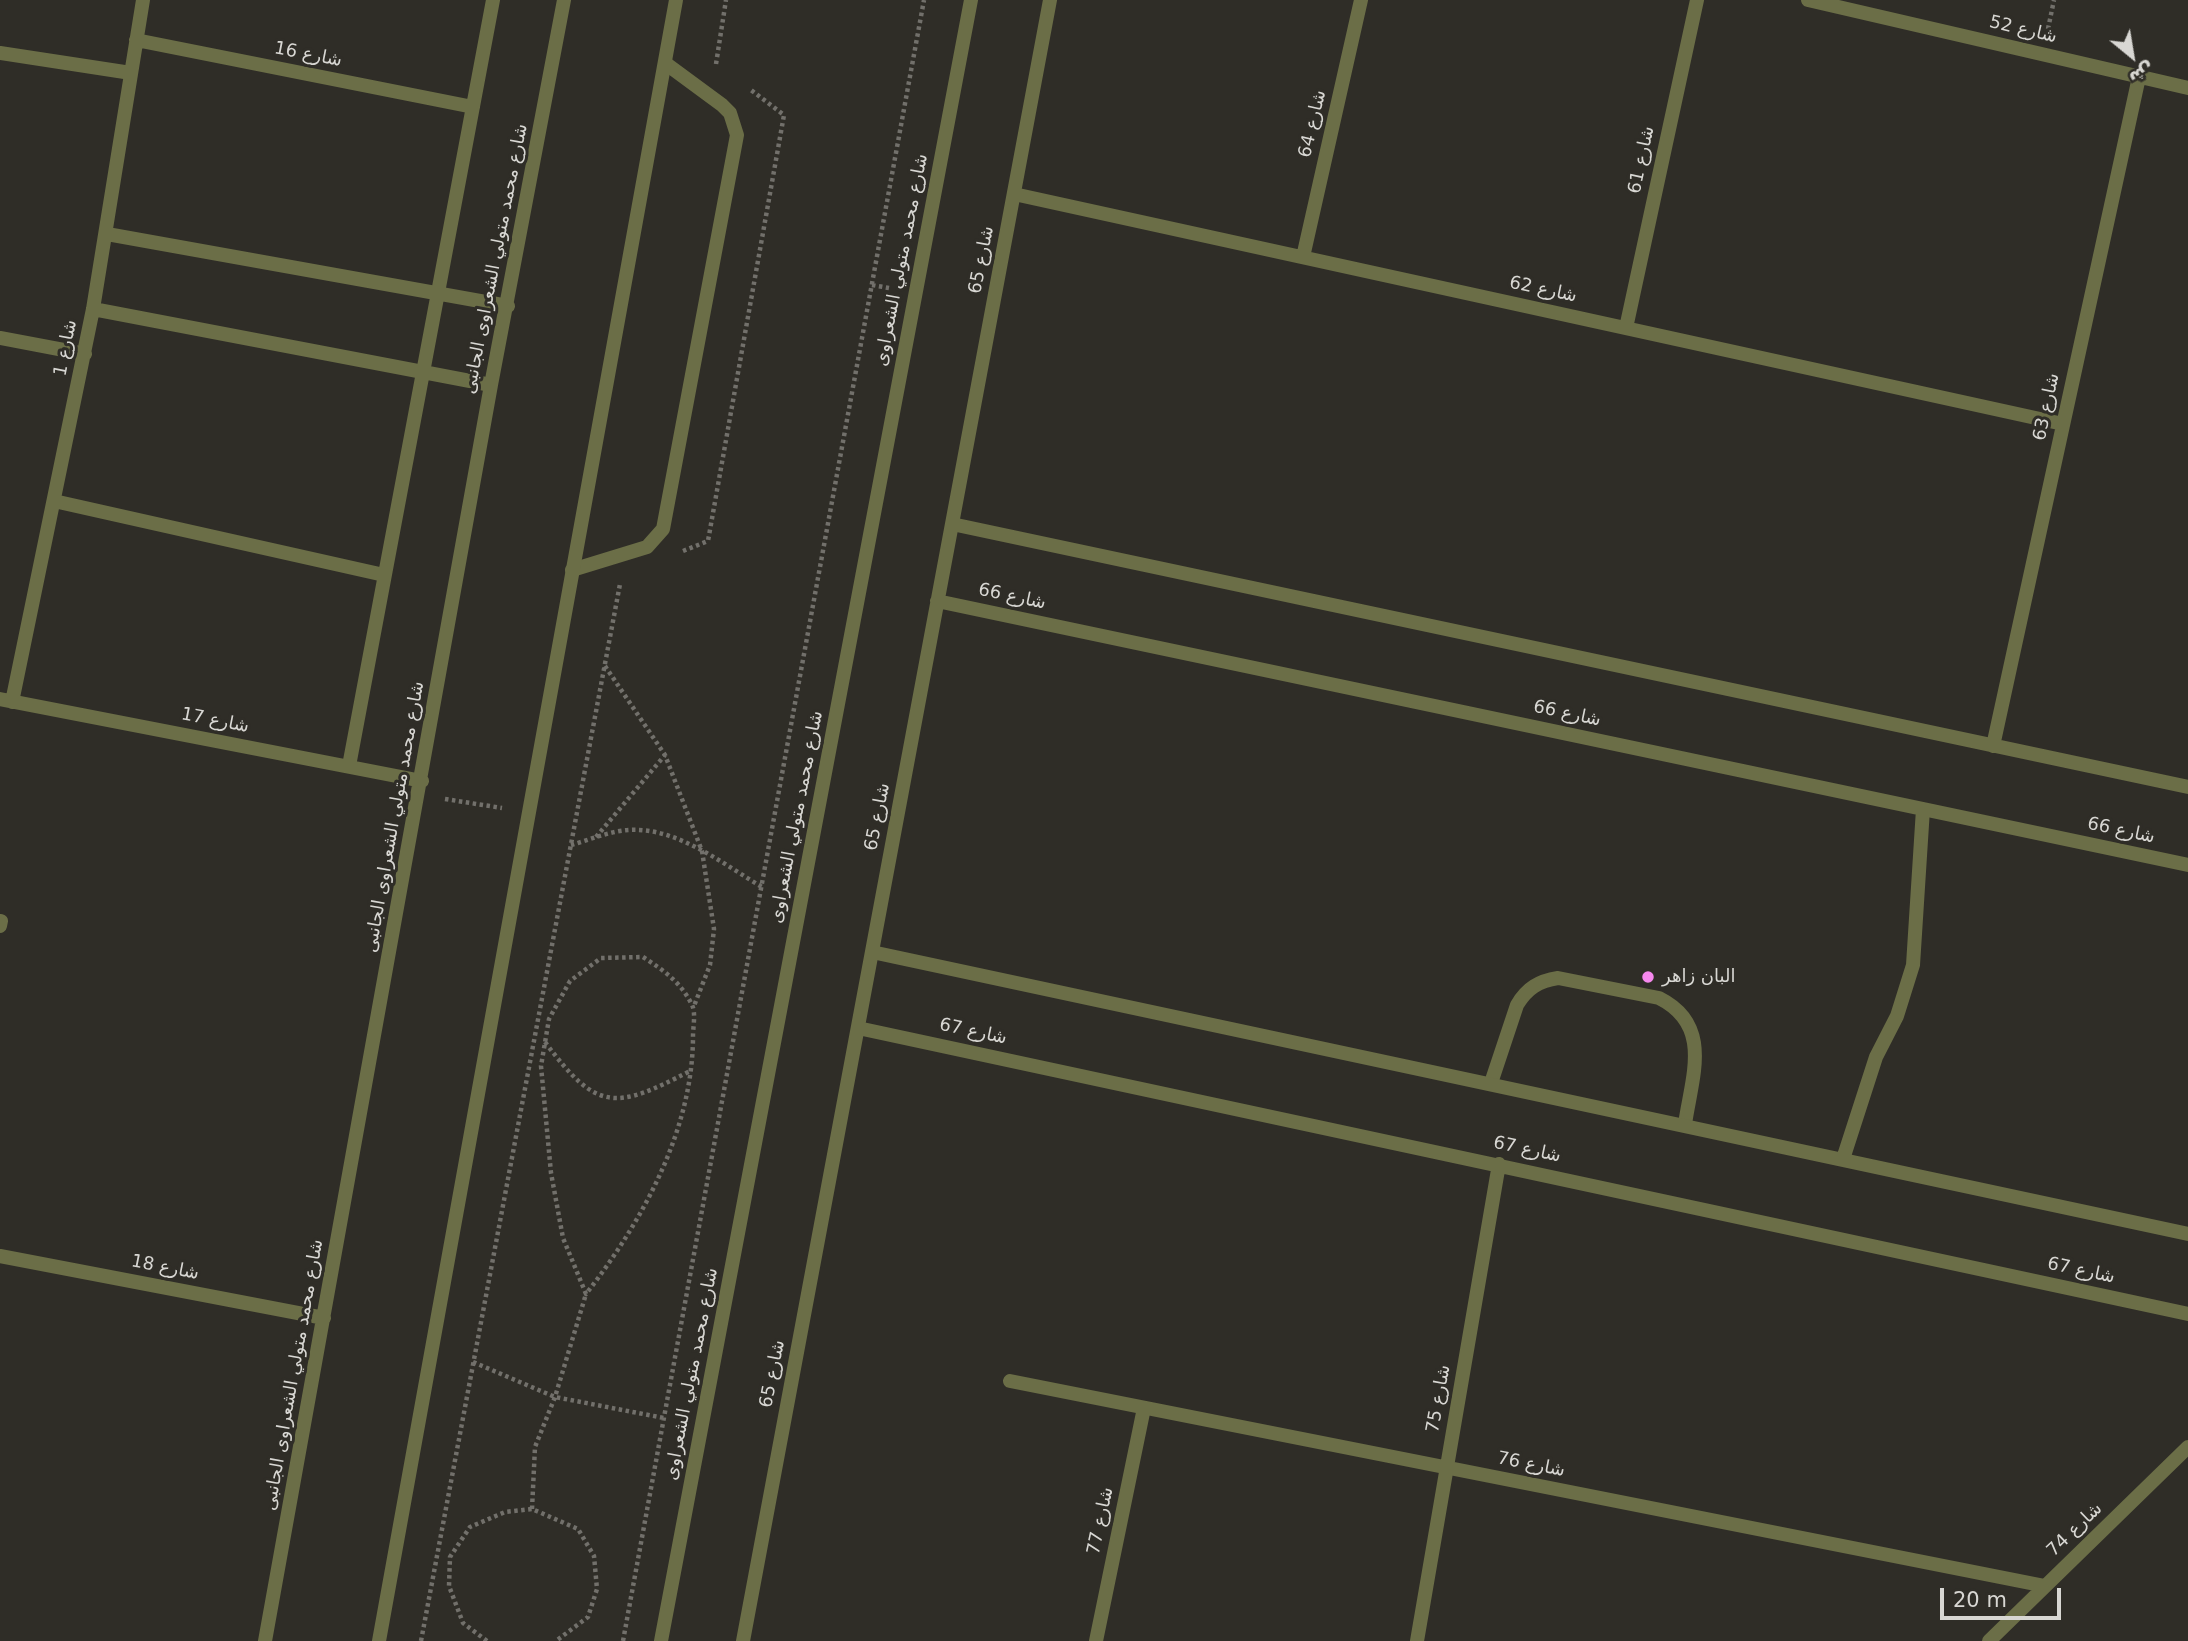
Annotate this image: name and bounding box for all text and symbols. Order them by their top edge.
street label: شارع 52 [1987,12,2059,48]
north arrow [2097,21,2167,91]
street label: شارع 16 [272,38,344,72]
text: ش [2126,58,2159,90]
street label: شارع 64 [1295,88,1331,160]
street label: شارع محمد متولي الشعراوى الجانبى [459,122,533,396]
street label: شارع 61 [1624,124,1660,196]
street label: شارع محمد متولي الشعراوى [871,152,933,368]
street label: شارع 65 [965,224,999,296]
street label: شارع 62 [1507,272,1579,308]
street label: شارع 1 [50,318,82,378]
street label: شارع 63 [2029,371,2065,443]
street label: شارع 66 [976,579,1048,615]
street label: شارع محمد متولي الشعراوى الجانبى [361,680,429,954]
street label: شارع 66 [1531,696,1603,732]
street label: شارع 17 [179,704,251,738]
street label: شارع محمد متولي الشعراوى [766,709,828,925]
street label: شارع 65 [861,781,895,853]
street label: شارع 66 [2085,813,2157,849]
place label: البان زاهر [1662,966,1735,988]
marker: البان زاهر [1640,969,1656,985]
street label: شارع 67 [937,1014,1009,1050]
street label: شارع 67 [1491,1132,1563,1168]
street label: شارع محمد متولي الشعراوى الجانبى [260,1238,328,1512]
street label: شارع 18 [129,1251,201,1285]
street label: شارع 67 [2045,1253,2117,1289]
street label: شارع محمد متولي الشعراوى [661,1266,723,1482]
street label: شارع 65 [756,1338,790,1410]
street label: شارع 75 [1422,1363,1456,1435]
street label: شارع 76 [1495,1448,1567,1482]
street label: شارع 77 [1083,1485,1119,1557]
street label: شارع 74 [2043,1498,2107,1562]
scale bar [1943,1574,2064,1618]
text: 20 m [1953,1588,2007,1612]

